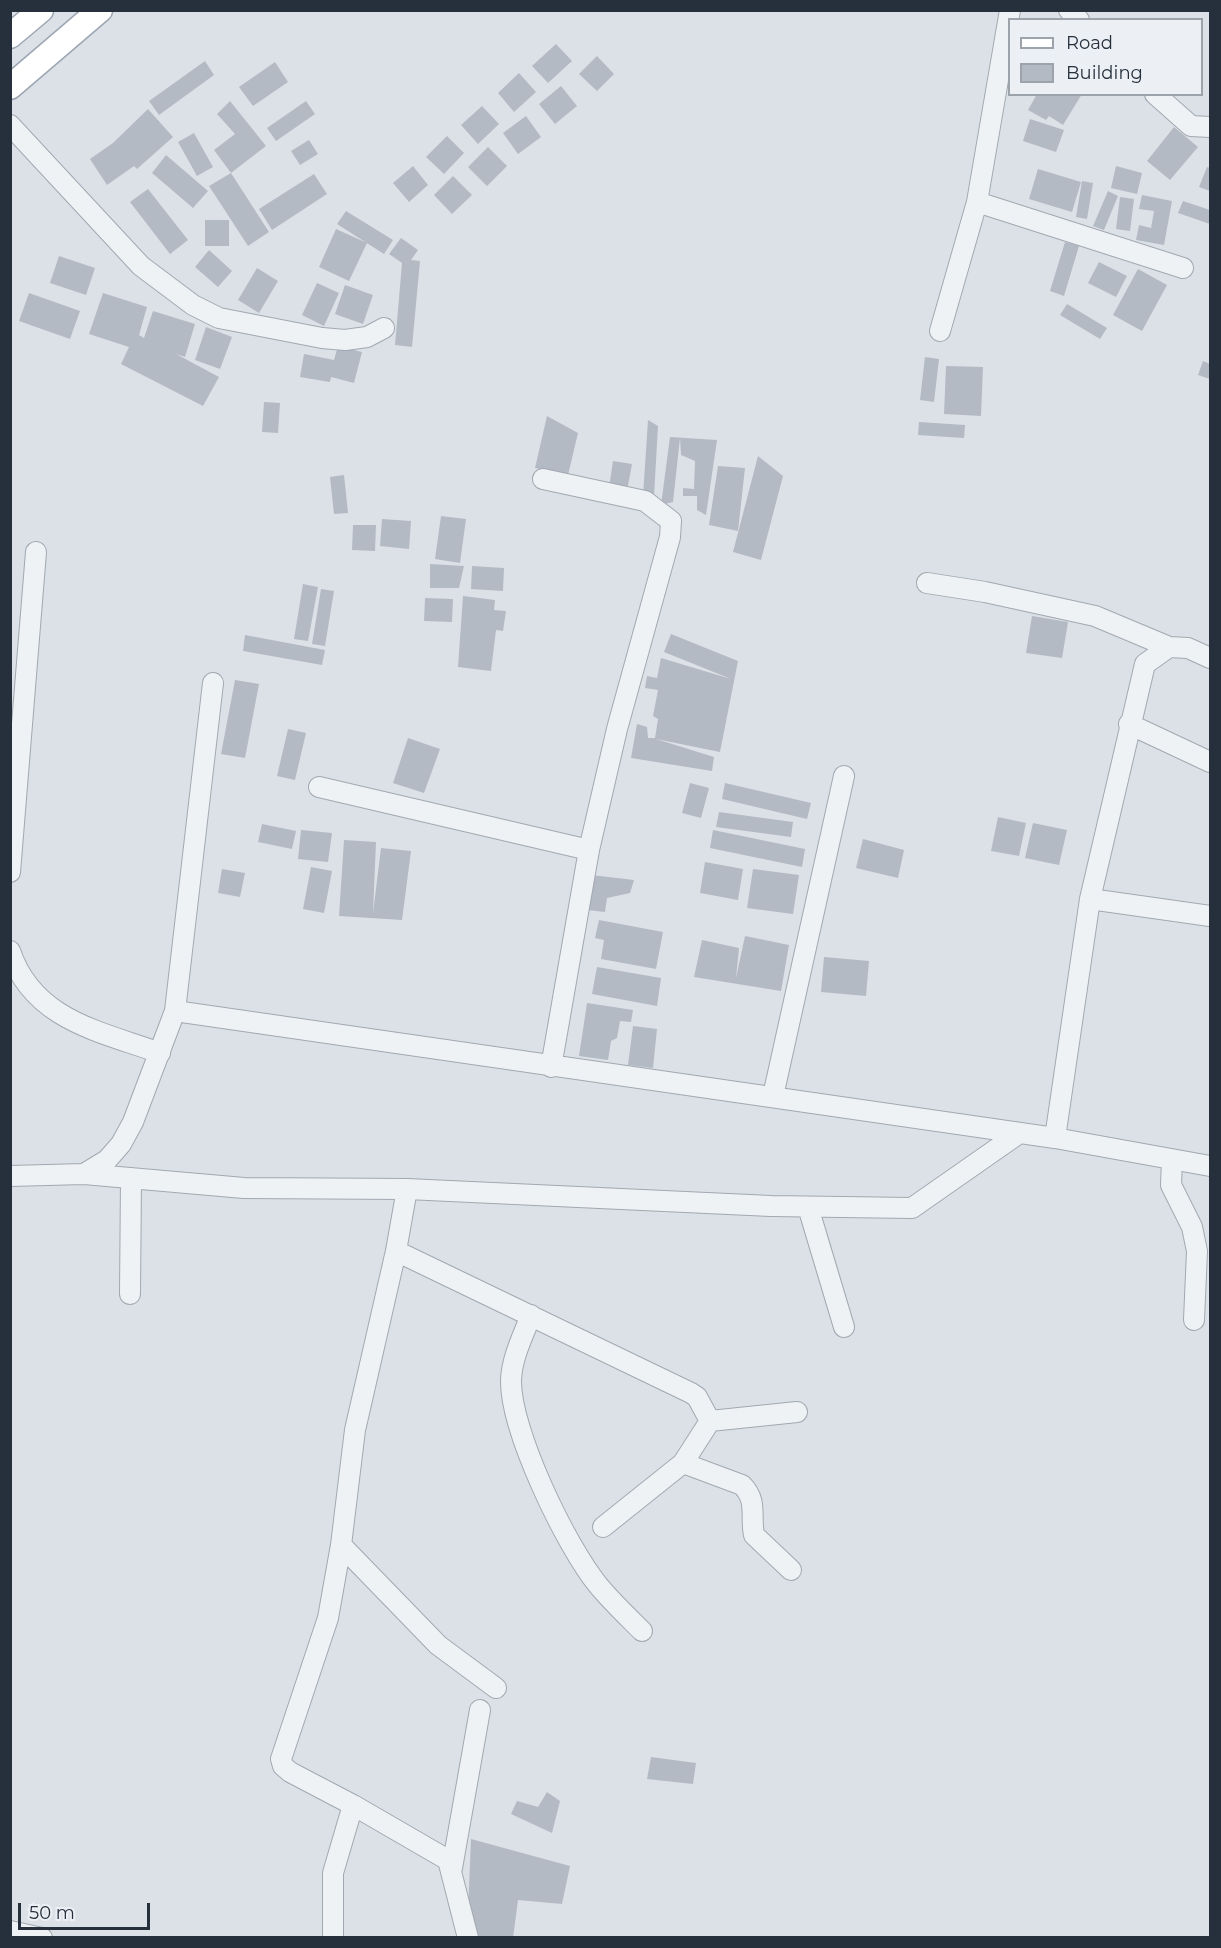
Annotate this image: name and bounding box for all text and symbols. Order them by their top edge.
legend [1008,18,1203,96]
text: Road [1066,32,1113,54]
text: Building [1066,62,1143,84]
scale bar [21,1891,153,1929]
text: 50 m [29,1902,75,1924]

